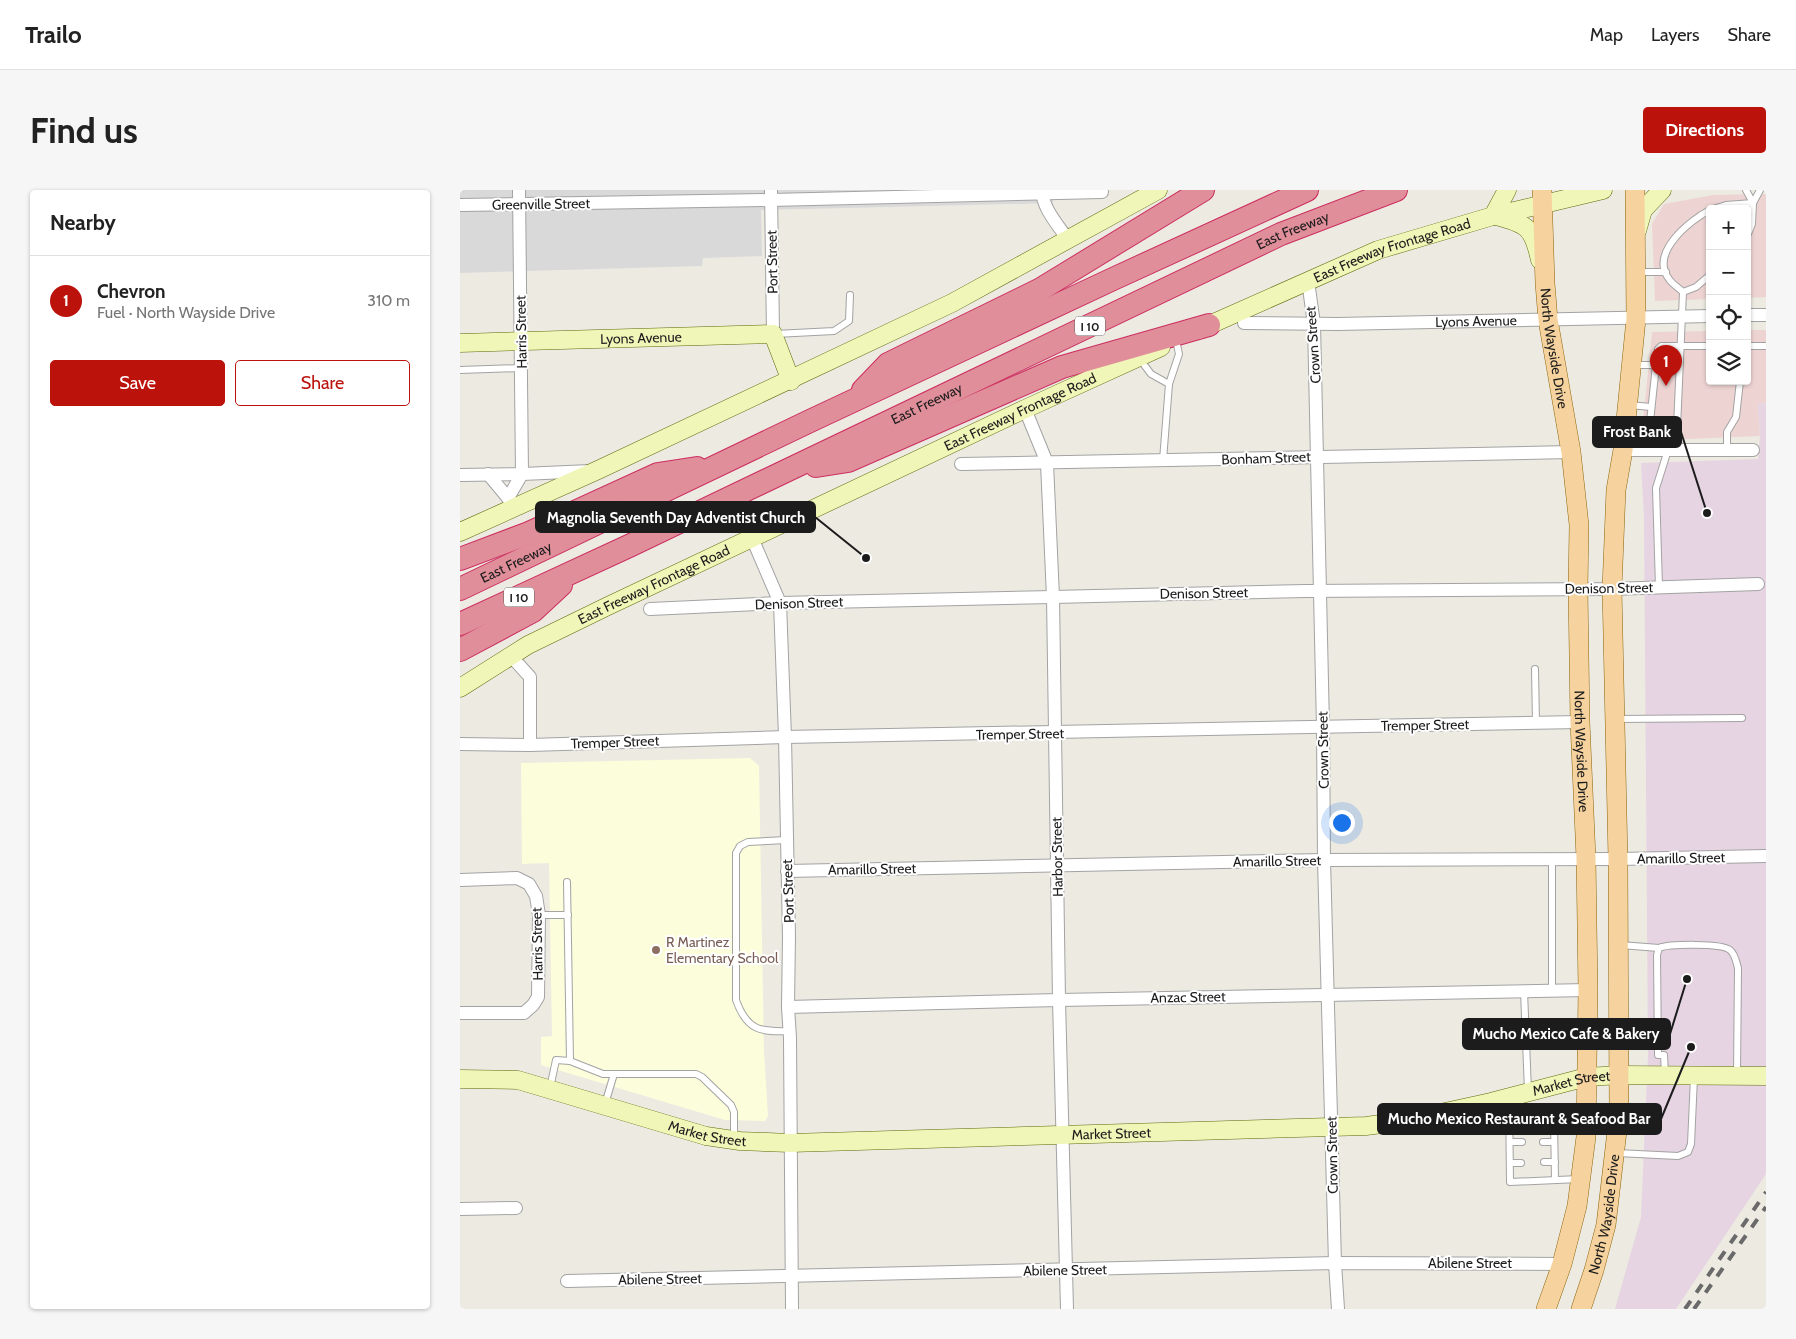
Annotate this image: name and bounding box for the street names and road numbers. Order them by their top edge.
street label: Greenville Street [492,194,591,214]
street label: East Freeway [1253,208,1331,254]
street label: East Freeway Frontage Road [1310,214,1473,287]
street label: Port Street [762,230,782,294]
street label: North Wayside Drive [1536,287,1572,410]
street label: Harris Street [511,295,531,369]
street label: Crown Street [1301,305,1325,384]
street label: Lyons Avenue [1435,311,1517,331]
road number: I 10 [1075,316,1105,336]
street label: Lyons Avenue [600,328,682,348]
street label: East Freeway Frontage Road [941,369,1099,455]
street label: East Freeway [888,379,965,428]
street label: Bonham Street [1221,447,1311,469]
street label: East Freeway [477,537,555,587]
street label: East Freeway Frontage Road [575,541,733,628]
street label: Denison Street [1565,578,1654,598]
street label: Denison Street [1160,583,1249,603]
road number: I 10 [504,588,534,607]
street label: Denison Street [754,592,844,614]
street label: North Wayside Drive [1571,690,1593,813]
street label: Crown Street [1313,711,1333,789]
street label: Tremper Street [1381,715,1470,735]
street label: Tremper Street [976,724,1065,744]
street label: Tremper Street [570,731,660,753]
street label: Harbor Street [1047,817,1067,897]
street label: Amarillo Street [1637,848,1726,868]
street label: Amarillo Street [1233,851,1322,871]
street label: Port Street [778,859,798,923]
street label: Amarillo Street [828,859,917,879]
street label: Harris Street [527,907,547,981]
street label: Anzac Street [1150,987,1226,1007]
street label: Market Street [1530,1067,1611,1100]
street label: Market Street [666,1116,747,1150]
street label: Crown Street [1322,1116,1342,1194]
street label: Market Street [1071,1123,1152,1144]
street label: North Wayside Drive [1584,1153,1623,1276]
street label: Abilene Street [1428,1254,1512,1272]
street label: Abilene Street [1023,1260,1107,1280]
street label: Abilene Street [618,1269,702,1289]

